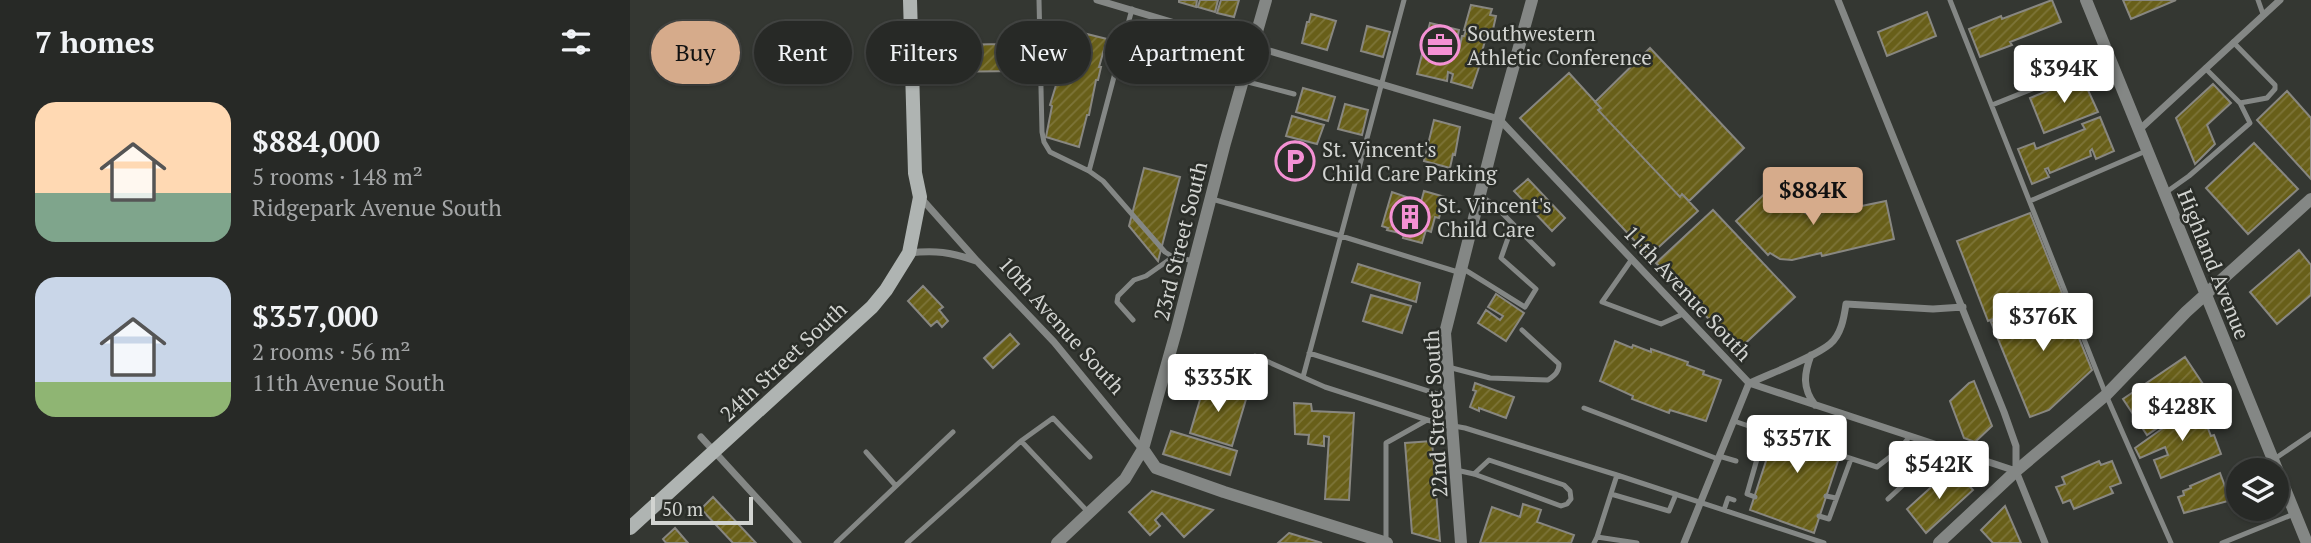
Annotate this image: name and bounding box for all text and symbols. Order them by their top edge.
place label: Southwestern Athletic Conference [1467,19,1652,71]
chip: Buy [651,21,740,84]
chip: Rent [754,21,852,84]
chip: Filters [866,21,982,84]
chip: New [996,21,1091,84]
chip: Apartment [1105,21,1269,84]
text: 7 homes [35,22,154,62]
icon: filters [557,23,595,61]
office icon: Southwestern Athletic Conference [1419,24,1461,66]
pin: $394K [2015,46,2113,105]
text: $394K [2030,52,2098,83]
text: $884,000 [252,121,380,161]
icon: home [91,130,175,214]
place label: St. Vincent's Child Care Parking [1322,135,1498,187]
parking icon: St. Vincent's Child Care Parking [1274,140,1316,182]
street label: 23rd Street South [1147,158,1213,324]
text: 5 rooms · 148 m² [252,161,423,192]
pin: $884K [1764,168,1862,227]
text: $884K [1779,174,1847,205]
street label: Highland Avenue [2171,185,2257,343]
place label: St. Vincent's Child Care [1437,191,1552,243]
text: Ridgepark Avenue South [252,192,502,223]
building icon: St. Vincent's Child Care [1389,196,1431,238]
street label: 11th Avenue South [1618,219,1758,367]
street label: 10th Avenue South [993,250,1131,400]
pin: $376K [1994,294,2092,353]
street label: 24th Street South [714,295,852,427]
text: $357,000 [252,296,378,336]
text: $376K [2009,300,2077,331]
icon: home [91,305,175,389]
street label: 22nd Street South [1417,329,1453,499]
text: 2 rooms · 56 m² [252,336,411,367]
pin: $335K [1169,354,1267,414]
text: $335K [1184,361,1252,392]
text: 11th Avenue South [252,367,445,398]
pin: $428K [2133,384,2231,443]
text: $428K [2148,390,2216,421]
pin: $357K [1748,416,1846,475]
text: $357K [1763,422,1831,453]
pin: $542K [1890,442,1988,501]
text: $542K [1905,448,1973,479]
map controls [2226,458,2289,521]
button: layers [2226,458,2289,521]
scale bar [651,494,752,526]
text: 50 m [662,496,703,521]

